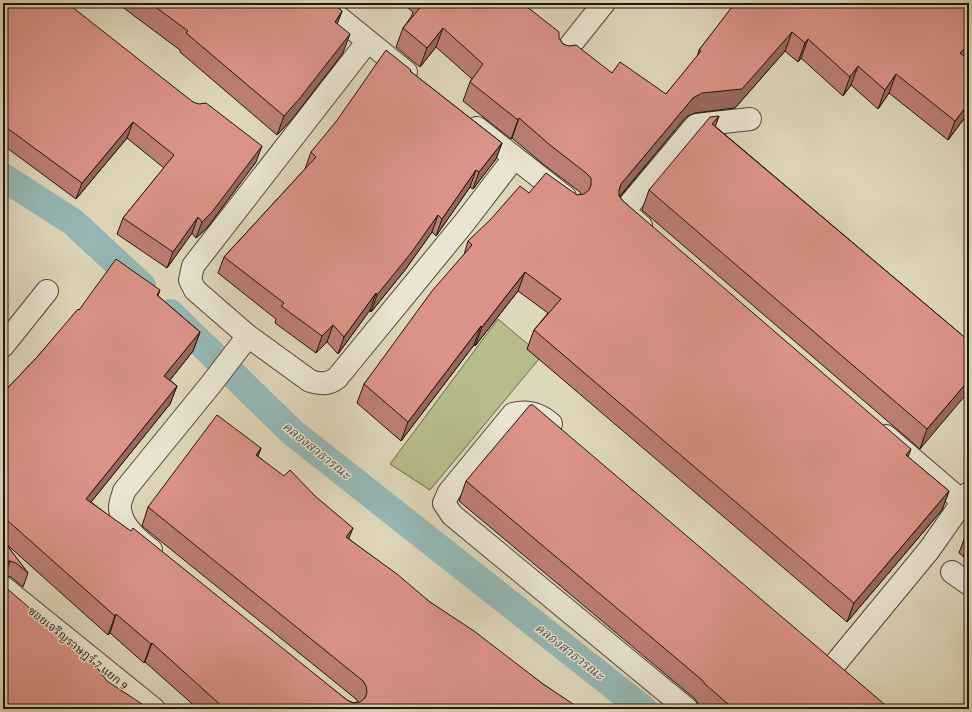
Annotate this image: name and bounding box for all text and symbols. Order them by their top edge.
water label: คลองสาธารณะ [278,417,356,485]
street label: ซอยเจริญราษฎร์ 7 แยก 9 [25,602,132,694]
water label: คลองสาธารณะ [531,618,610,685]

